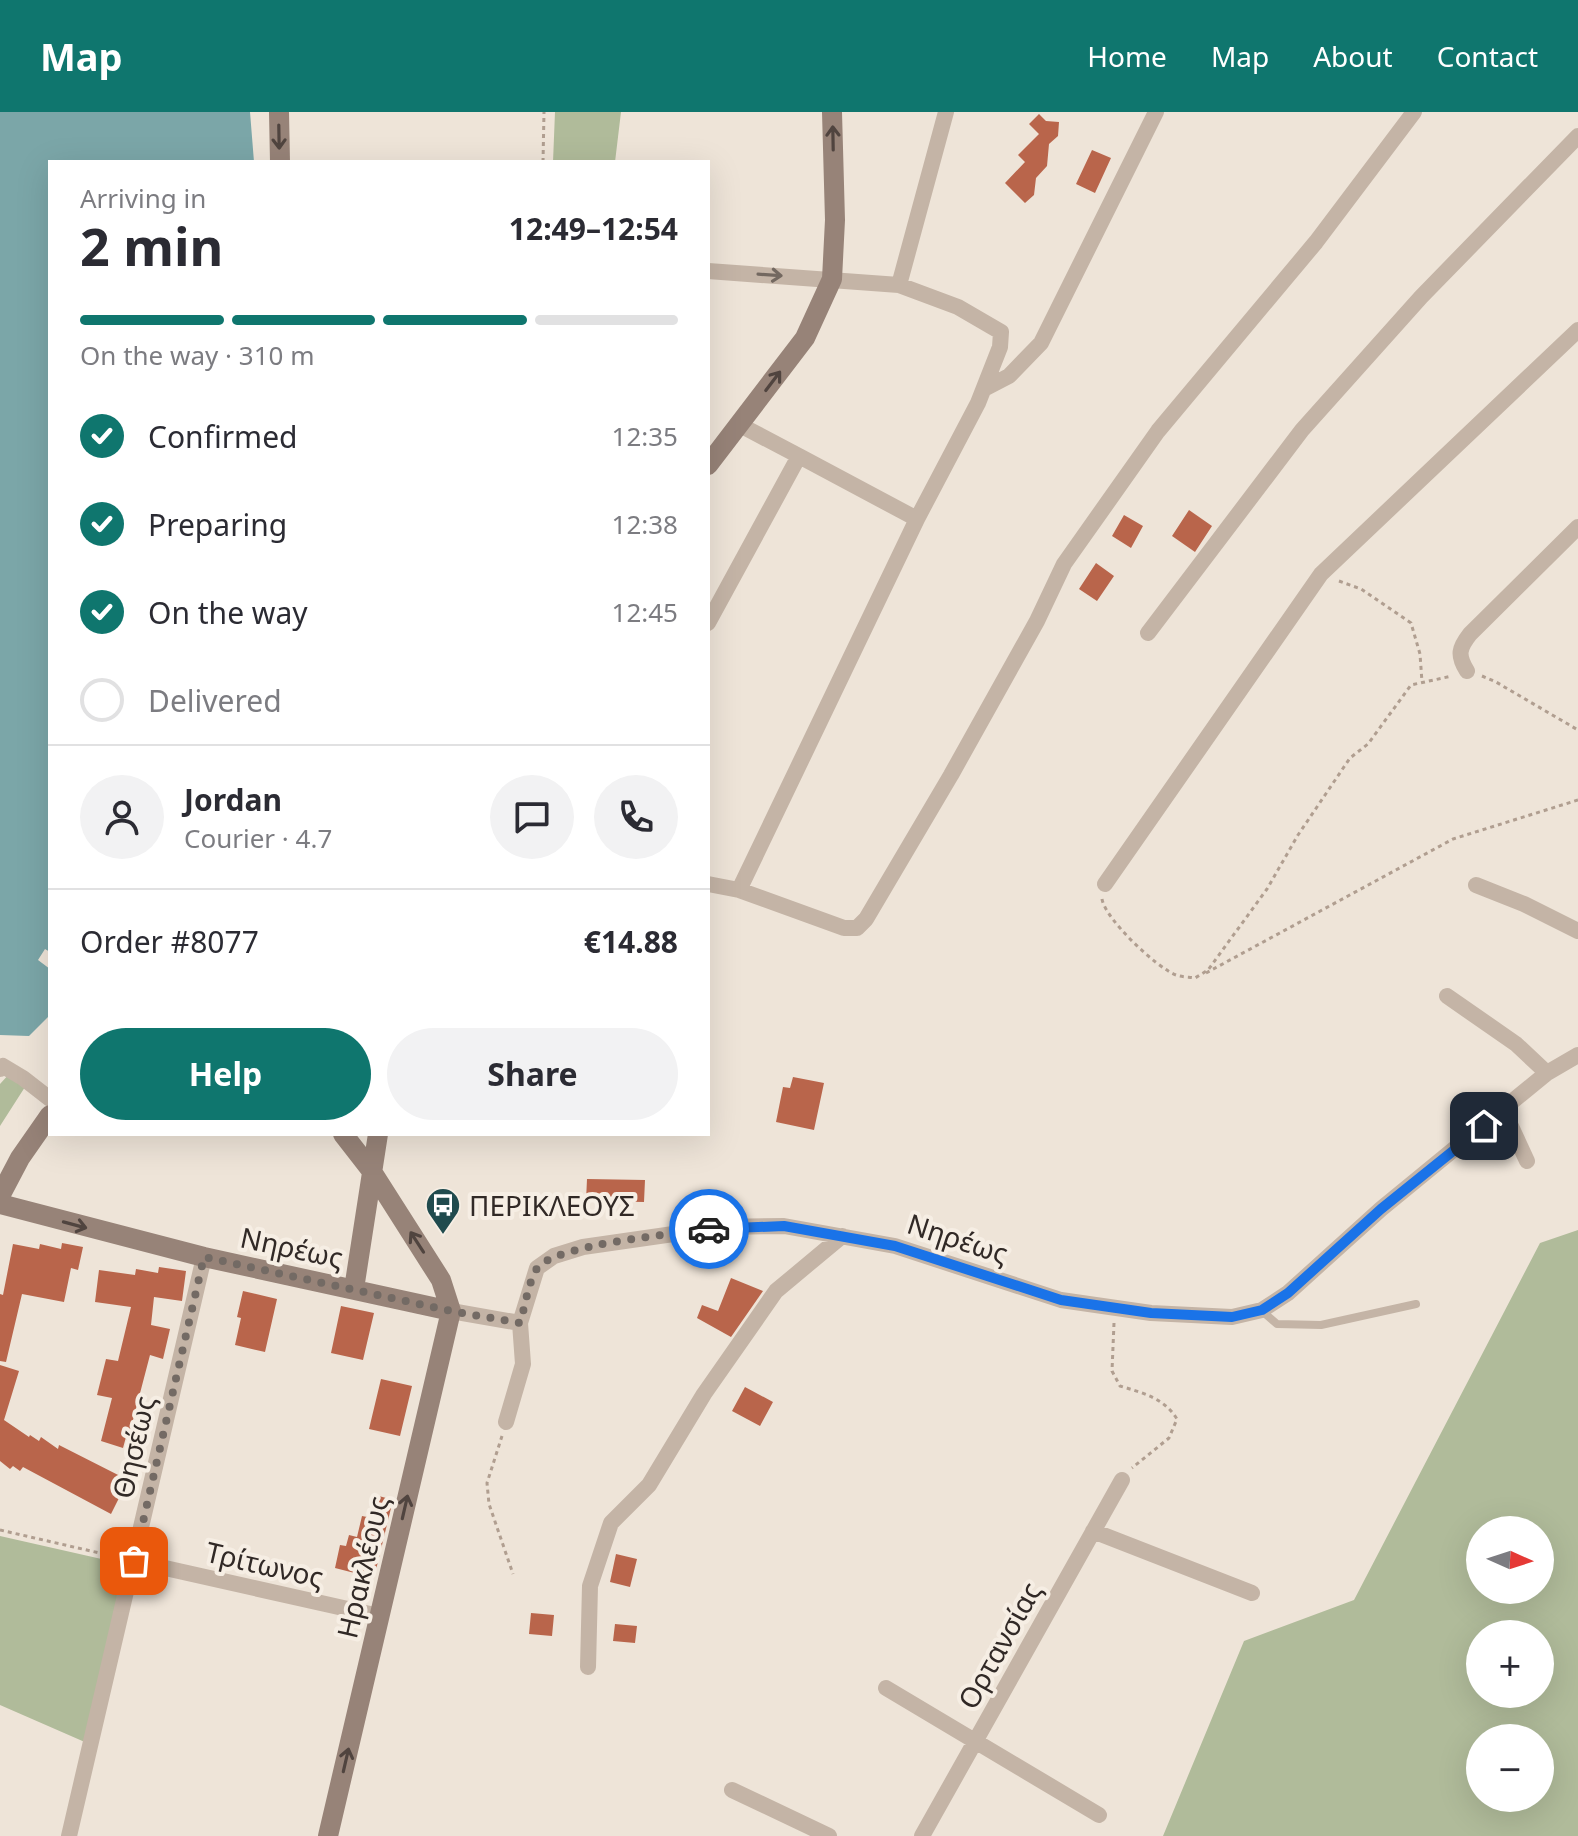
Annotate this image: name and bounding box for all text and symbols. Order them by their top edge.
text: Map [40,30,123,82]
text: Home [1087,37,1167,75]
text: Map [1211,37,1269,75]
text: About [1313,37,1393,75]
text: Contact [1437,37,1538,75]
one-way arrow [271,123,287,150]
one-way arrow [825,125,841,152]
text: Arriving in [80,180,206,216]
text: 12:49–12:54 [509,208,678,249]
text: 2 min [80,210,223,281]
one-way arrow [756,268,783,283]
text: On the way · 310 m [80,337,314,373]
one-way arrow [764,371,781,392]
icon: check [80,414,124,458]
text: Confirmed [148,416,298,457]
text: 12:35 [612,418,678,454]
icon: check [80,502,124,546]
text: Preparing [148,504,287,545]
text: 12:38 [612,506,678,542]
icon: check [80,590,124,634]
text: On the way [148,592,308,633]
text: 12:45 [612,594,678,630]
text: Delivered [148,680,282,721]
button: person [80,775,164,859]
button: chat [490,775,574,859]
button: phone [594,775,678,859]
text: Jordan [184,779,282,820]
text: Courier · 4.7 [184,820,332,856]
text: Order #8077 [80,921,259,962]
text: €14.88 [584,921,678,962]
button: Help [80,1028,371,1120]
button: Share [387,1028,678,1120]
pin [1450,1092,1518,1160]
icon: home [1462,1104,1506,1148]
bus stop icon: ΠΕΡΙΚΛΕΟΥΣ [424,1186,462,1236]
place label: ΠΕΡΙΚΛΕΟΥΣ [469,1186,635,1224]
courier [669,1189,749,1269]
street label: Νηρέως [903,1204,1013,1272]
icon: car [687,1207,731,1251]
one-way arrow [62,1218,88,1233]
street label: Νηρέως [237,1218,347,1276]
one-way arrow [408,1231,425,1253]
street label: Θησέως [103,1392,163,1502]
street label: Ηρακλέους [327,1492,397,1642]
one-way arrow [398,1495,413,1520]
north arrow [1466,1516,1554,1604]
map controls [1466,1516,1554,1812]
pin [100,1527,168,1595]
street label: Τρίτωνος [203,1532,327,1596]
icon: bag [112,1539,156,1583]
street label: Ορτανσίας [949,1575,1049,1715]
button: + [1466,1620,1554,1708]
button: − [1466,1724,1554,1812]
one-way arrow [339,1748,354,1773]

